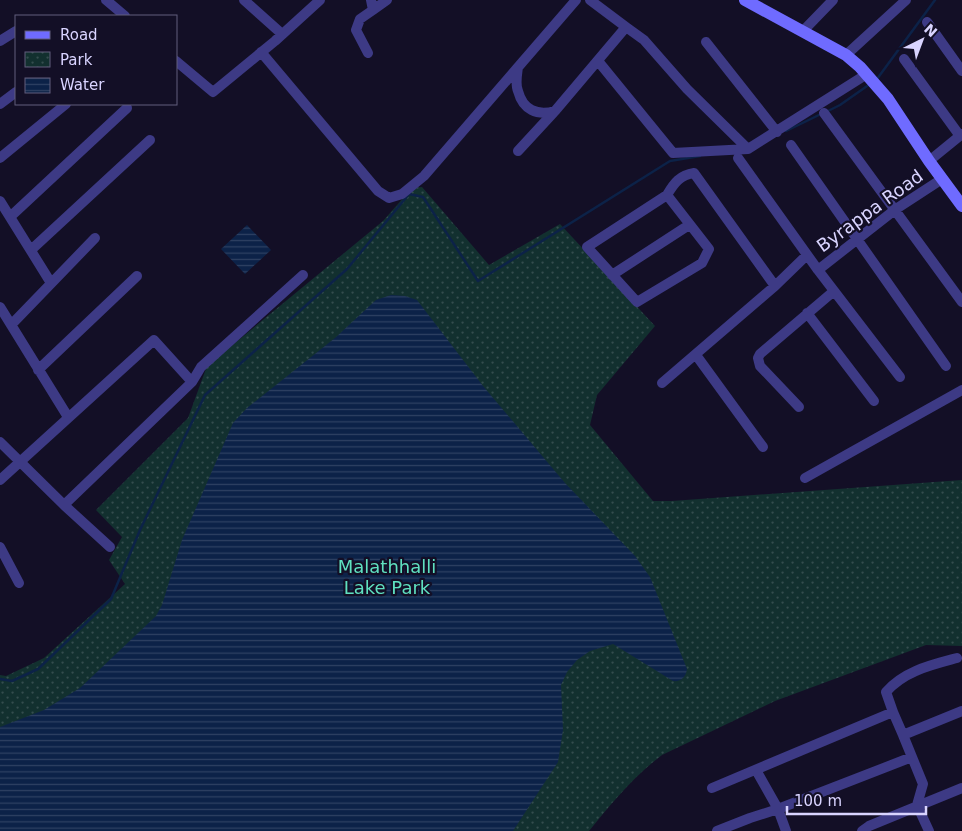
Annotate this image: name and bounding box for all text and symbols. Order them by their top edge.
legend [15,15,178,105]
north arrow [897,15,947,65]
text: N [921,20,940,40]
text: Road [60,26,98,44]
text: Park [60,51,93,69]
text: Water [60,76,105,94]
street label: Byrappa Road [812,165,927,256]
park label: Malathhalli Lake Park [338,556,436,598]
scale bar [787,784,926,816]
text: 100 m [794,792,842,810]

